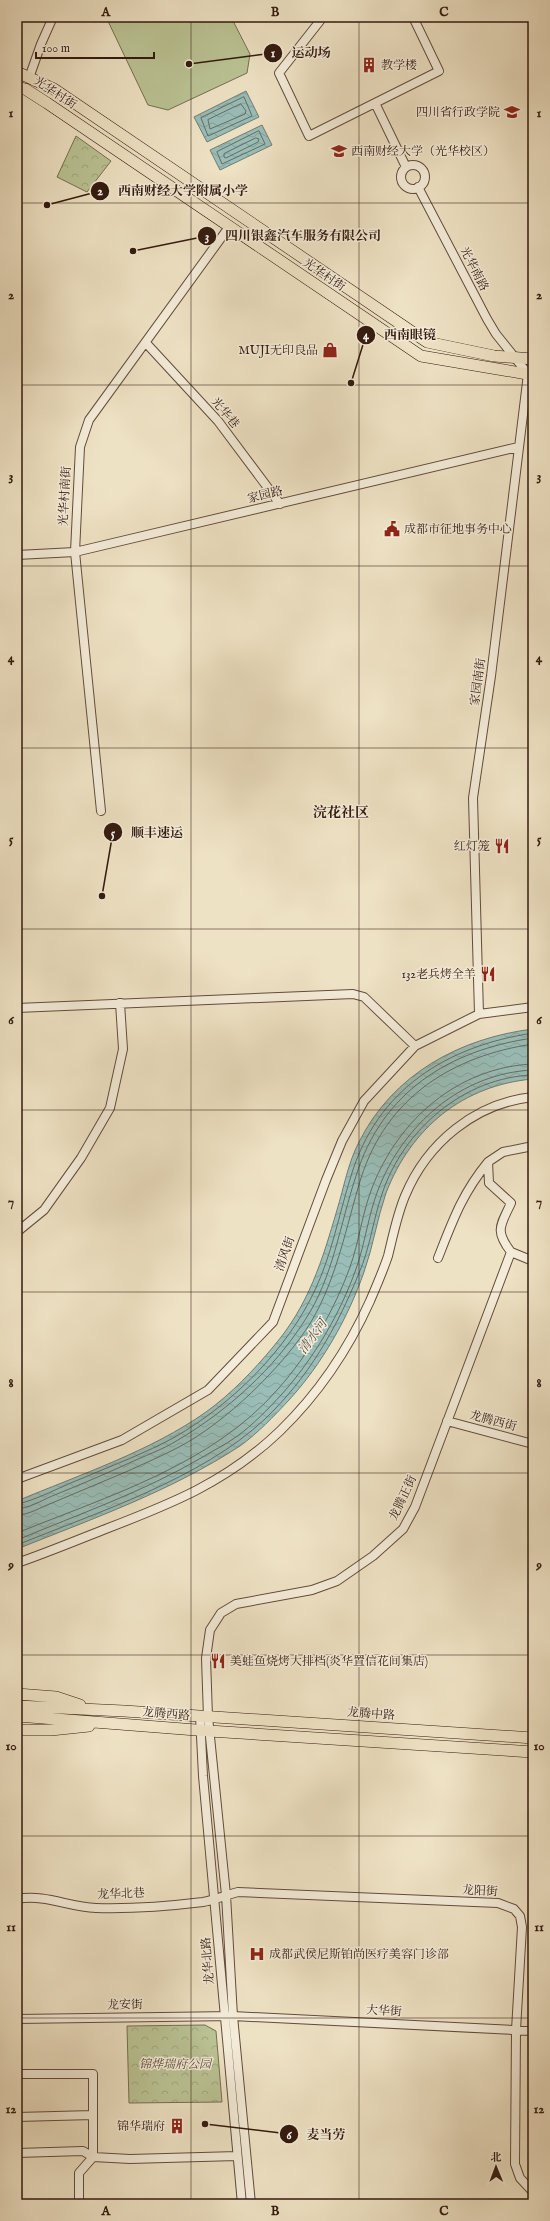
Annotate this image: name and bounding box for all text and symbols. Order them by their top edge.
text: A [101,4,112,21]
text: B [271,4,280,21]
text: C [439,4,449,21]
scale bar [36,34,154,60]
callout: 运动场 [263,40,338,65]
text: 100 m [42,41,70,56]
text: 运动场 [291,45,331,62]
text: 1 [271,46,276,61]
building icon: 教学楼 [360,56,378,74]
place label: 教学楼 [381,58,417,73]
street label: 光华村街 [31,74,80,113]
school or university icon: 四川省行政学院 [503,103,521,121]
text: 1 [9,105,14,122]
place label: 四川省行政学院 [416,105,500,120]
text: 1 [537,105,542,122]
school or university icon: 西南财经大学（光华校区） [330,142,348,160]
place label: 西南财经大学（光华校区） [351,144,495,159]
callout: 西南财经大学附属小学 [90,178,256,203]
text: 西南财经大学附属小学 [118,183,248,200]
text: 2 [97,184,103,199]
callout: 四川银鑫汽车服务有限公司 [197,223,389,248]
text: 四川银鑫汽车服务有限公司 [225,228,381,245]
text: 3 [205,229,209,244]
street label: 光华南路 [456,244,492,294]
street label: 光华村街 [300,255,349,295]
text: 2 [8,287,14,304]
text: 2 [536,287,542,304]
callout: 西南眼镜 [356,322,444,347]
text: 西南眼镜 [384,327,436,344]
text: 4 [363,328,370,343]
shop icon: MUJI无印良品 [321,341,339,359]
place label: MUJI无印良品 [239,343,318,359]
street label: 光华巷 [208,394,242,432]
street label: 光华村南街 [56,465,74,526]
text: 3 [9,468,14,485]
text: 3 [537,468,542,485]
street label: 家园路 [246,483,284,507]
public building icon: 成都市征地事务中心 [383,520,401,538]
place label: 成都市征地事务中心 [404,522,512,537]
text: 4 [8,650,15,667]
text: 4 [536,650,543,667]
street label: 家园南街 [467,656,489,707]
district label: 浣花社区 [313,804,369,822]
callout: 顺丰速运 [103,820,191,845]
text: 顺丰速运 [131,825,183,842]
text: 5 [111,826,116,841]
text: 5 [9,831,14,848]
text: 5 [537,831,542,848]
restaurant icon: 红灯笼 [493,837,511,855]
place label: 红灯笼 [454,839,490,854]
restaurant icon: 132老兵烤全羊 [479,965,497,983]
place label: 132老兵烤全羊 [401,967,476,982]
text: 6 [8,1012,14,1029]
text: 6 [536,1012,542,1029]
text: 7 [8,1194,14,1211]
text: 7 [536,1194,542,1211]
street label: 清风街 [272,1234,299,1273]
water label: 清水河 [295,1315,333,1358]
text: 8 [8,1375,14,1392]
text: 8 [536,1375,542,1392]
street label: 龙腾西街 [468,1408,519,1435]
street label: 龙腾正街 [386,1472,420,1523]
text: 9 [7,1557,14,1574]
text: 9 [535,1557,542,1574]
restaurant icon: 美蛙鱼烧烤大排档(炎华置信花间集店) [209,1652,227,1670]
place label: 美蛙鱼烧烤大排档(炎华置信花间集店) [230,1654,428,1669]
street label: 龙腾西路 [141,1704,191,1724]
street label: 龙腾中路 [347,1705,395,1723]
text: 10 [5,1738,17,1755]
text: 10 [533,1738,545,1755]
street label: 龙阳街 [462,1883,499,1899]
street label: 龙华北巷 [97,1886,145,1902]
text: 11 [6,1919,16,1936]
text: 11 [534,1919,544,1936]
street label: 龙华北路 [198,1936,218,1986]
hospital icon: 成都武侯尼斯铂尚医疗美容门诊部 [248,1945,266,1963]
place label: 成都武侯尼斯铂尚医疗美容门诊部 [269,1947,449,1962]
street label: 龙安街 [107,1997,144,2013]
street label: 大华街 [366,2003,403,2019]
park label: 锦烨瑞府公园 [139,2057,213,2072]
text: 12 [6,2101,16,2118]
text: 12 [534,2101,544,2118]
building icon: 锦华瑞府 [168,2117,186,2135]
place label: 锦华瑞府 [117,2119,165,2134]
callout: 麦当劳 [279,2122,354,2147]
text: 麦当劳 [306,2127,346,2144]
text: 6 [286,2128,292,2143]
north arrow [476,2147,516,2187]
text: 北 [490,2151,501,2165]
text: A [101,2203,112,2220]
text: B [271,2203,280,2220]
text: C [439,2203,449,2220]

